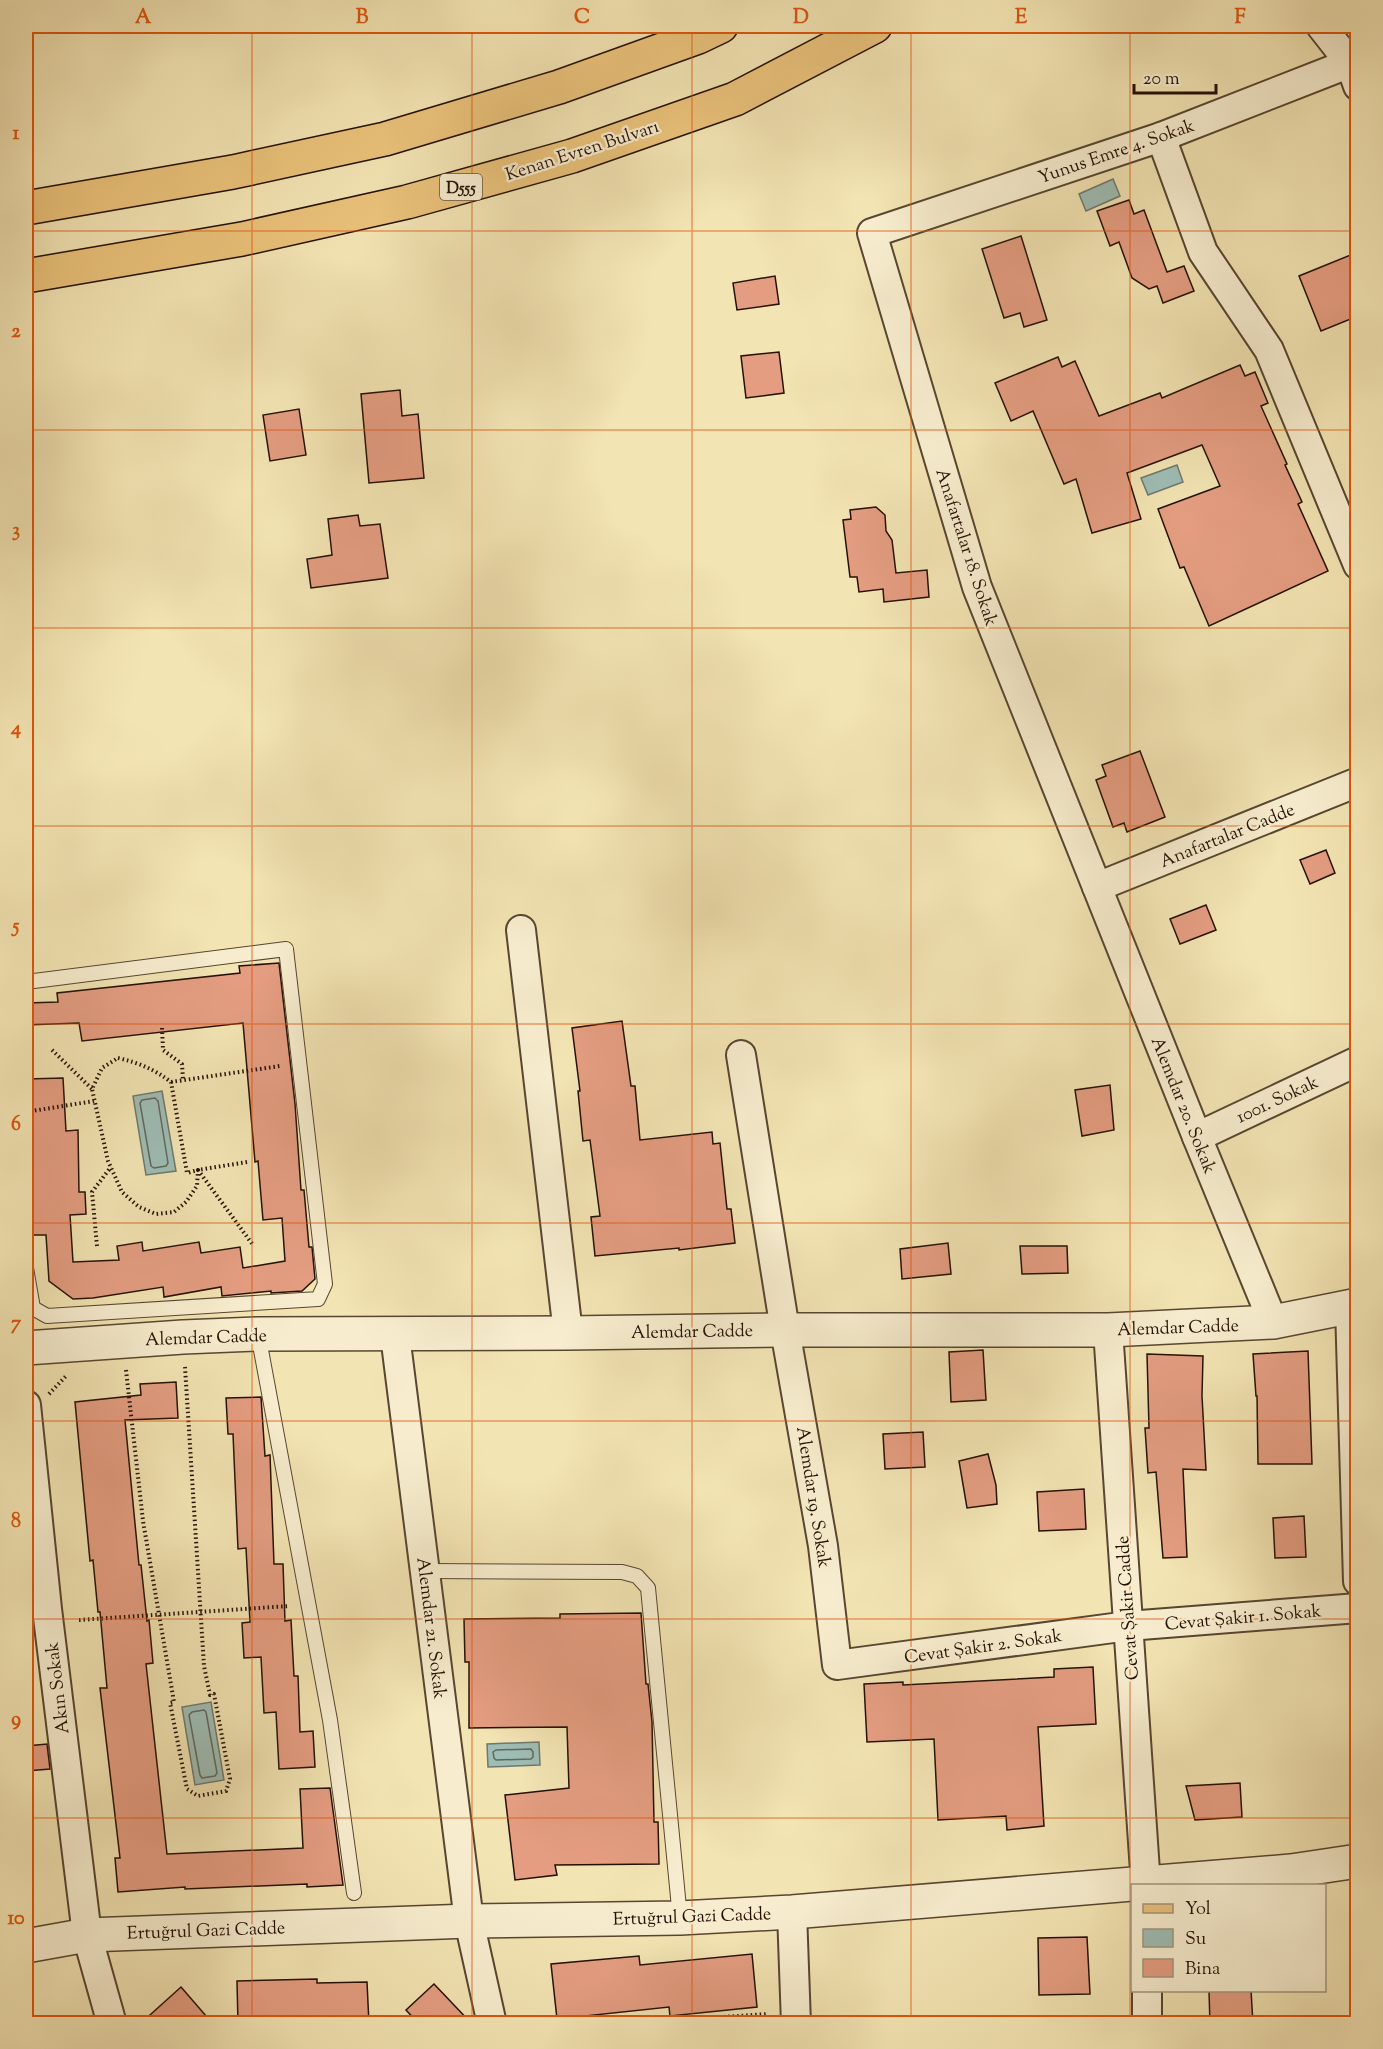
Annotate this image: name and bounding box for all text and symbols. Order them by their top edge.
text: A [135,4,152,33]
text: B [356,4,369,33]
text: C [574,4,590,33]
text: D [793,4,809,33]
text: E [1015,4,1028,33]
text: F [1234,4,1246,33]
scale bar [1134,57,1216,95]
text: 20 m [1143,67,1180,93]
street label: Yunus Emre 4. Sokak [1035,114,1199,192]
street label: Kenan Evren Bulvarı [503,115,663,189]
text: 1 [13,120,20,149]
road number: D555 [440,174,482,200]
text: 2 [11,318,21,347]
street label: Anafartalar 18. Sokak [927,465,1003,630]
text: 3 [12,517,20,546]
text: 4 [10,715,21,744]
street label: Anafartalar Cadde [1156,798,1299,876]
text: 5 [11,913,20,942]
street label: Alemdar 20. Sokak [1143,1033,1222,1178]
street label: 1001. Sokak [1233,1070,1323,1131]
text: 6 [11,1111,21,1140]
text: 7 [11,1310,22,1339]
street label: Alemdar Cadde [1117,1314,1240,1344]
street label: Alemdar Cadde [631,1319,753,1347]
street label: Alemdar Cadde [145,1324,268,1354]
street label: Alemdar 19. Sokak [788,1425,836,1570]
text: 8 [11,1508,21,1537]
street label: Cevat Şakir Cadde [1111,1535,1147,1681]
street label: Alemdar 21. Sokak [408,1556,452,1701]
street label: Cevat Şakir 1. Sokak [1164,1599,1323,1639]
street label: Cevat Şakir 2. Sokak [903,1624,1064,1672]
street label: Akın Sokak [40,1640,78,1735]
text: 9 [11,1706,21,1735]
legend [1131,1884,1326,1992]
text: Yol [1185,1897,1211,1923]
street label: Ertuğrul Gazi Cadde [612,1902,772,1934]
text: 10 [7,1905,25,1934]
street label: Ertuğrul Gazi Cadde [126,1916,286,1948]
text: Su [1185,1927,1206,1953]
text: Bina [1185,1957,1220,1983]

